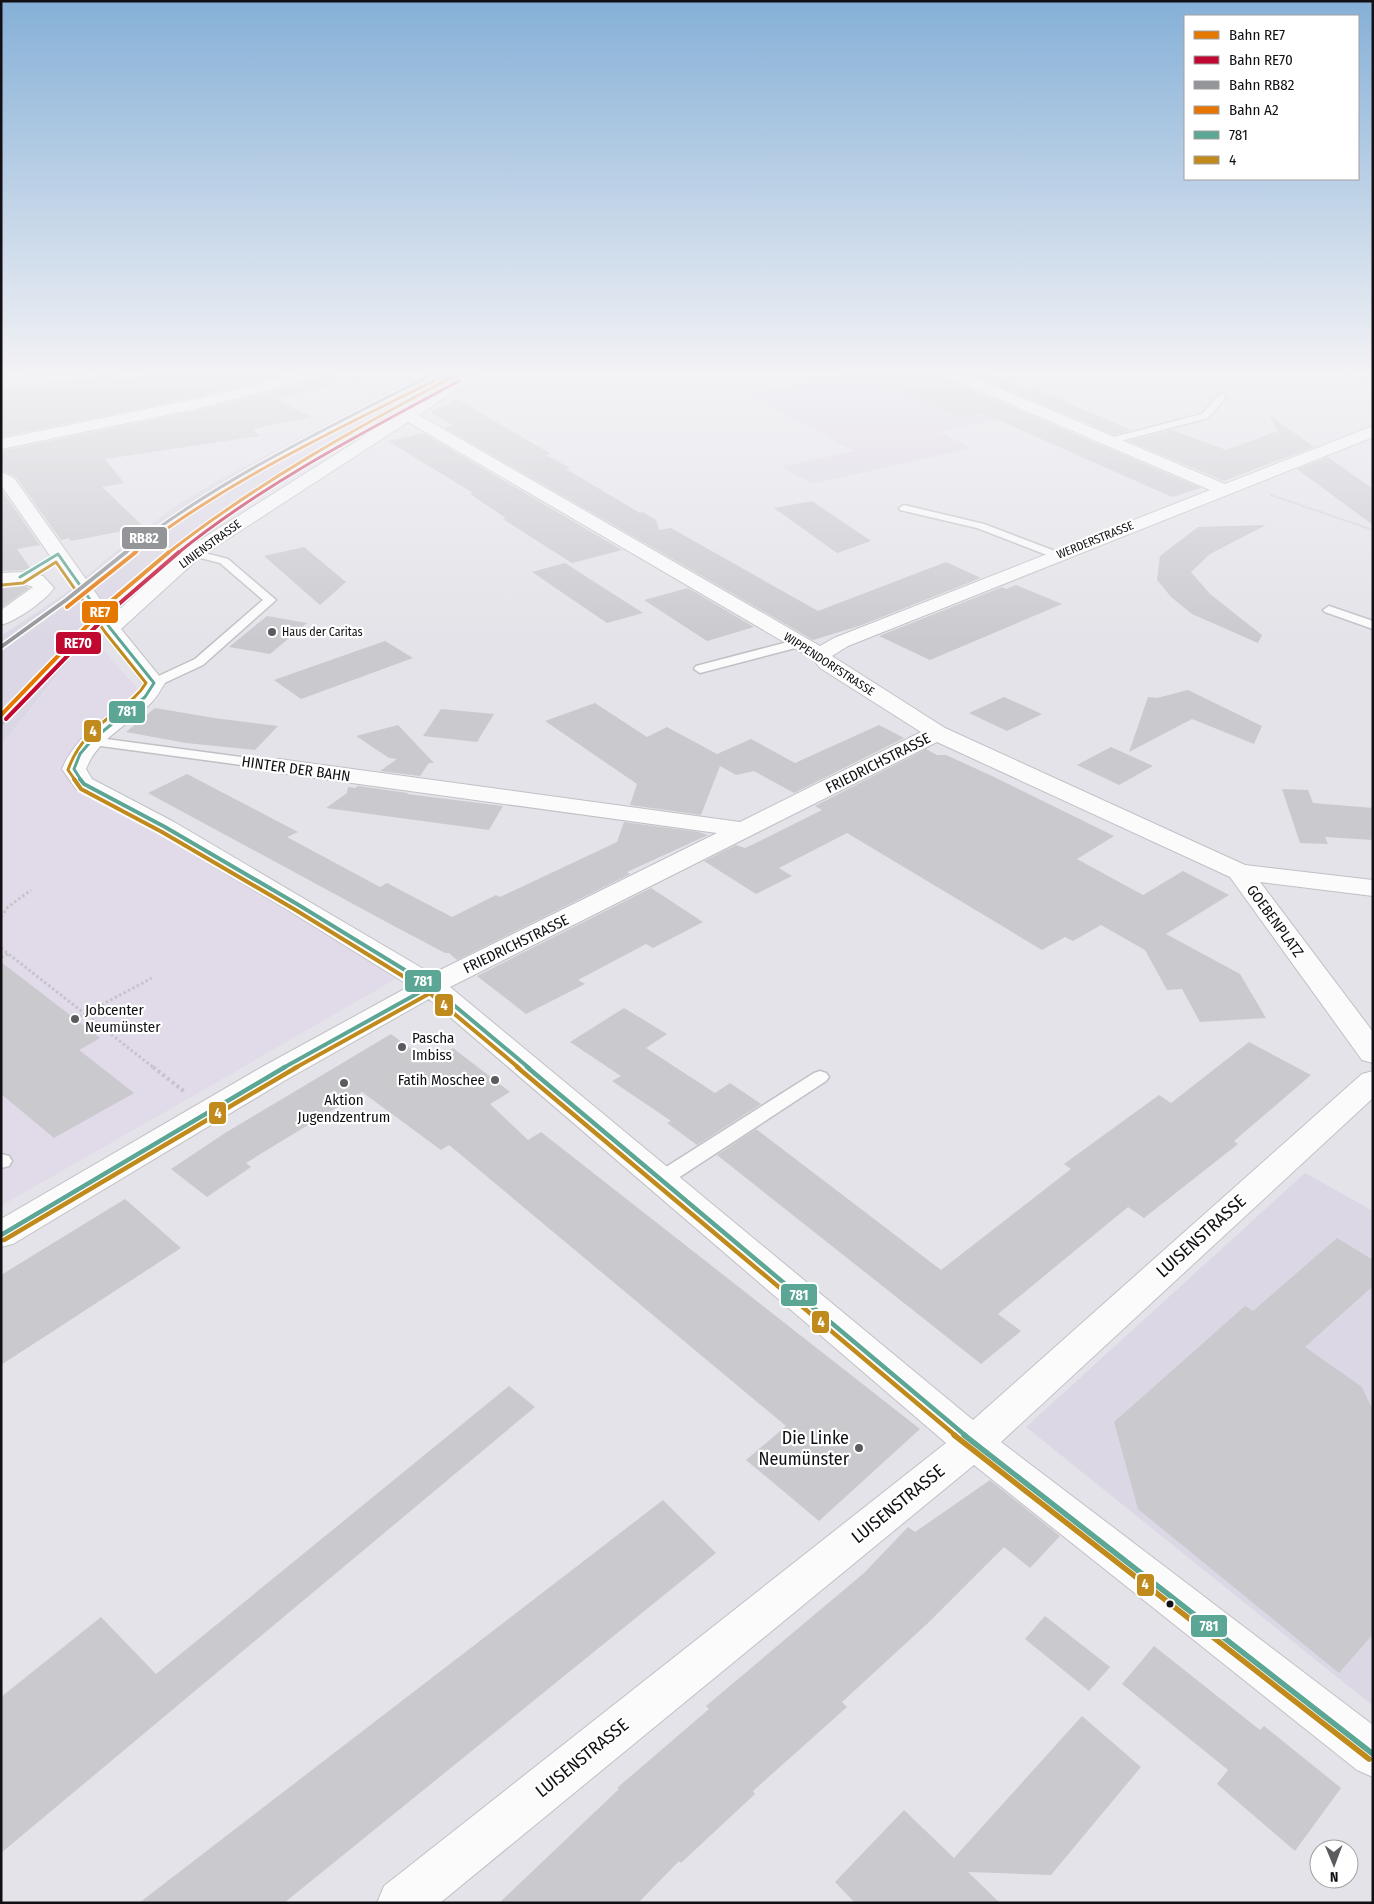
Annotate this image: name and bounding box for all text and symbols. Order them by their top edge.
legend [1184,15,1359,180]
text: Bahn RE7 [1229,26,1285,44]
text: Bahn RE70 [1229,51,1293,69]
text: Bahn RB82 [1229,76,1295,94]
text: Bahn A2 [1229,101,1279,119]
text: 781 [1229,126,1248,144]
text: 4 [1229,151,1236,169]
street label: LINIENSTRASSE [176,517,244,571]
street label: WERDERSTRASSE [1055,518,1136,562]
line badge: RB82 [121,526,168,550]
text: RB82 [129,530,159,547]
line badge: RE7 [81,600,119,624]
text: RE7 [90,604,110,621]
place label: Haus der Caritas [282,625,363,639]
marker: Haus der Caritas [266,626,278,638]
street label: WIPPENDORFSTRASSE [781,629,877,699]
line badge: RE70 [55,631,102,655]
text: RE70 [64,635,92,652]
line badge: 781 [108,700,146,724]
text: 781 [118,703,136,720]
line badge: 4 [83,719,102,743]
text: 4 [89,723,97,740]
street label: FRIEDRICHSTRASSE [823,729,933,797]
street label: HINTER DER BAHN [241,752,351,786]
street label: GOEBENPLATZ [1243,881,1307,961]
street label: FRIEDRICHSTRASSE [460,911,572,977]
line badge: 781 [404,969,442,993]
text: 781 [414,973,432,990]
line badge: 4 [434,993,454,1017]
text: 4 [440,997,448,1014]
place label: Jobcenter Neumünster [85,1001,161,1036]
marker: Jobcenter Neumünster [69,1013,81,1025]
place label: Pascha Imbiss [412,1029,454,1064]
marker: Pascha Imbiss [396,1041,408,1053]
place label: Fatih Moschee [398,1071,485,1089]
marker: Fatih Moschee [489,1074,501,1086]
marker: Aktion Jugendzentrum [338,1077,350,1089]
place label: Aktion Jugendzentrum [298,1091,390,1126]
line badge: 4 [208,1101,227,1125]
text: 4 [214,1105,222,1122]
street label: LUISENSTRASSE [1152,1190,1250,1282]
line badge: 781 [780,1283,818,1307]
text: 781 [790,1287,808,1304]
line badge: 4 [811,1310,830,1334]
text: 4 [817,1314,825,1331]
place label: Die Linke Neumünster [759,1427,850,1470]
marker: Die Linke Neumünster [853,1442,865,1454]
street label: LUISENSTRASSE [847,1460,949,1548]
line badge: 4 [1136,1573,1155,1597]
text: 4 [1141,1576,1149,1593]
unlabelled marker [1165,1599,1175,1609]
line badge: 781 [1190,1614,1228,1638]
text: 781 [1200,1618,1218,1635]
street label: LUISENSTRASSE [531,1714,633,1802]
north arrow [1309,1839,1359,1889]
text: N [1330,1868,1339,1885]

